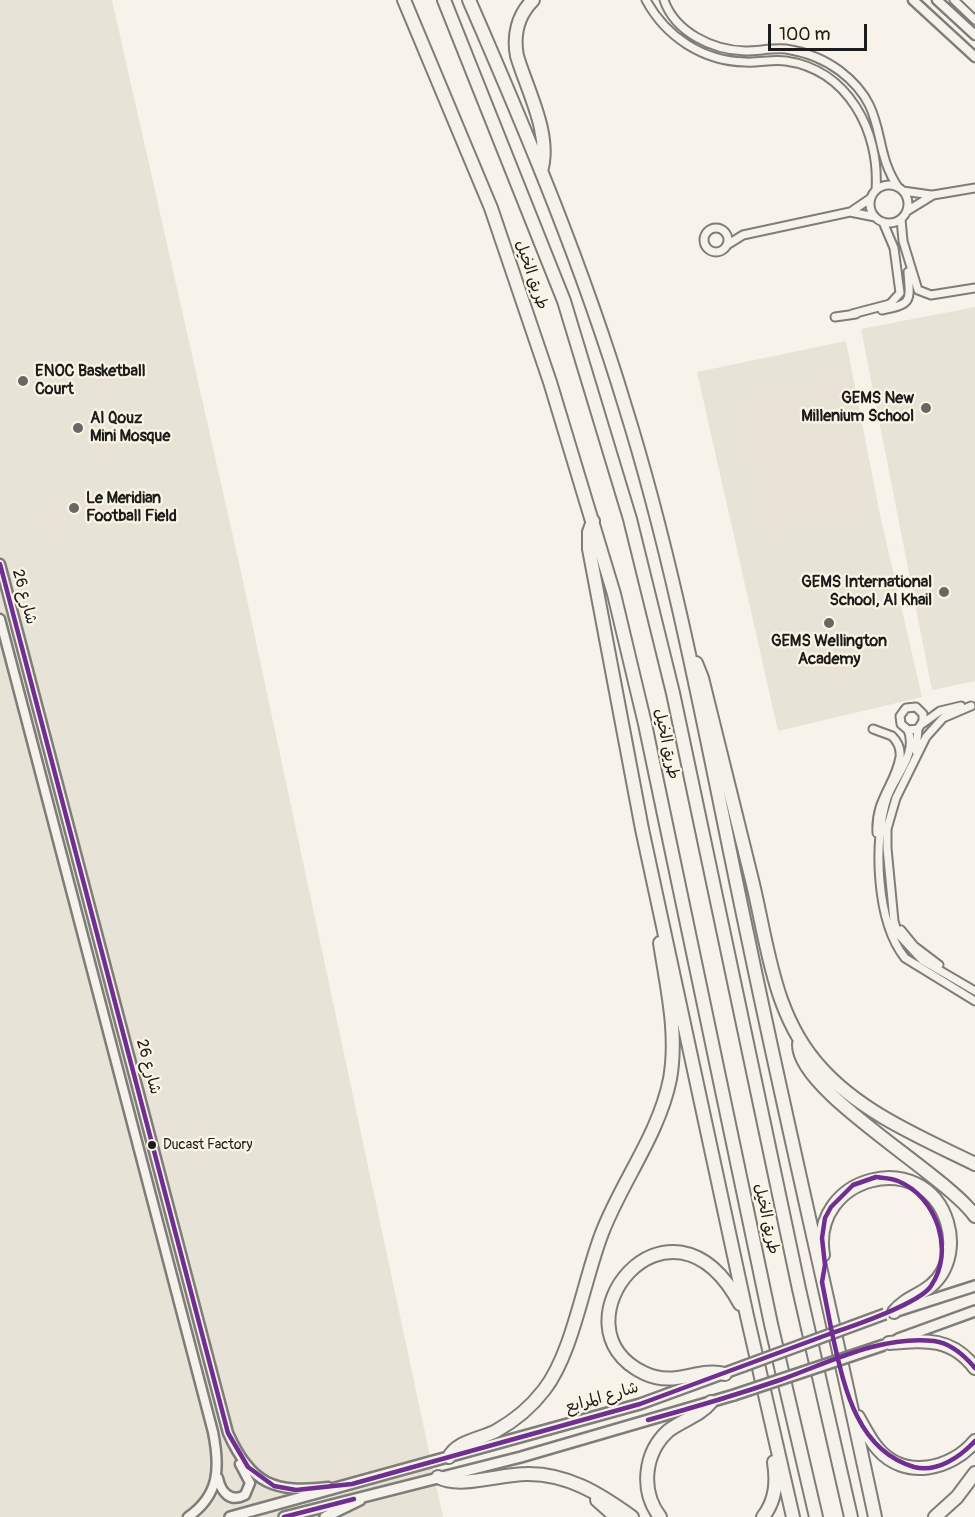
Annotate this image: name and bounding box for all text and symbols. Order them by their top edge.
scale bar [771,12,870,50]
text: 100 m [779,23,831,46]
street label: طريق الخيل [510,238,552,312]
place label: ENOC Basketball Court [35,362,146,400]
marker: ENOC Basketball Court [16,374,30,388]
place label: GEMS New Millenium School [801,389,914,427]
marker: GEMS New Millenium School [919,401,933,415]
place label: Al Qouz Mini Mosque [90,409,170,447]
marker: Al Qouz Mini Mosque [71,421,85,435]
place label: Le Meridian Football Field [86,489,177,527]
marker: Le Meridian Football Field [67,501,81,515]
street label: شارع 26 [7,567,41,627]
place label: GEMS International School, Al Khail [801,573,932,611]
marker: GEMS International School, Al Khail [937,585,951,599]
marker: GEMS Wellington Academy [822,616,836,630]
place label: GEMS Wellington Academy [771,632,887,670]
street label: طريق الخيل [649,707,683,781]
street label: شارع 26 [131,1037,165,1097]
place label: Ducast Factory [163,1137,252,1153]
marker: Ducast Factory [146,1139,158,1151]
street label: طريق الخيل [749,1182,783,1256]
street label: شارع المرابع [563,1378,641,1418]

